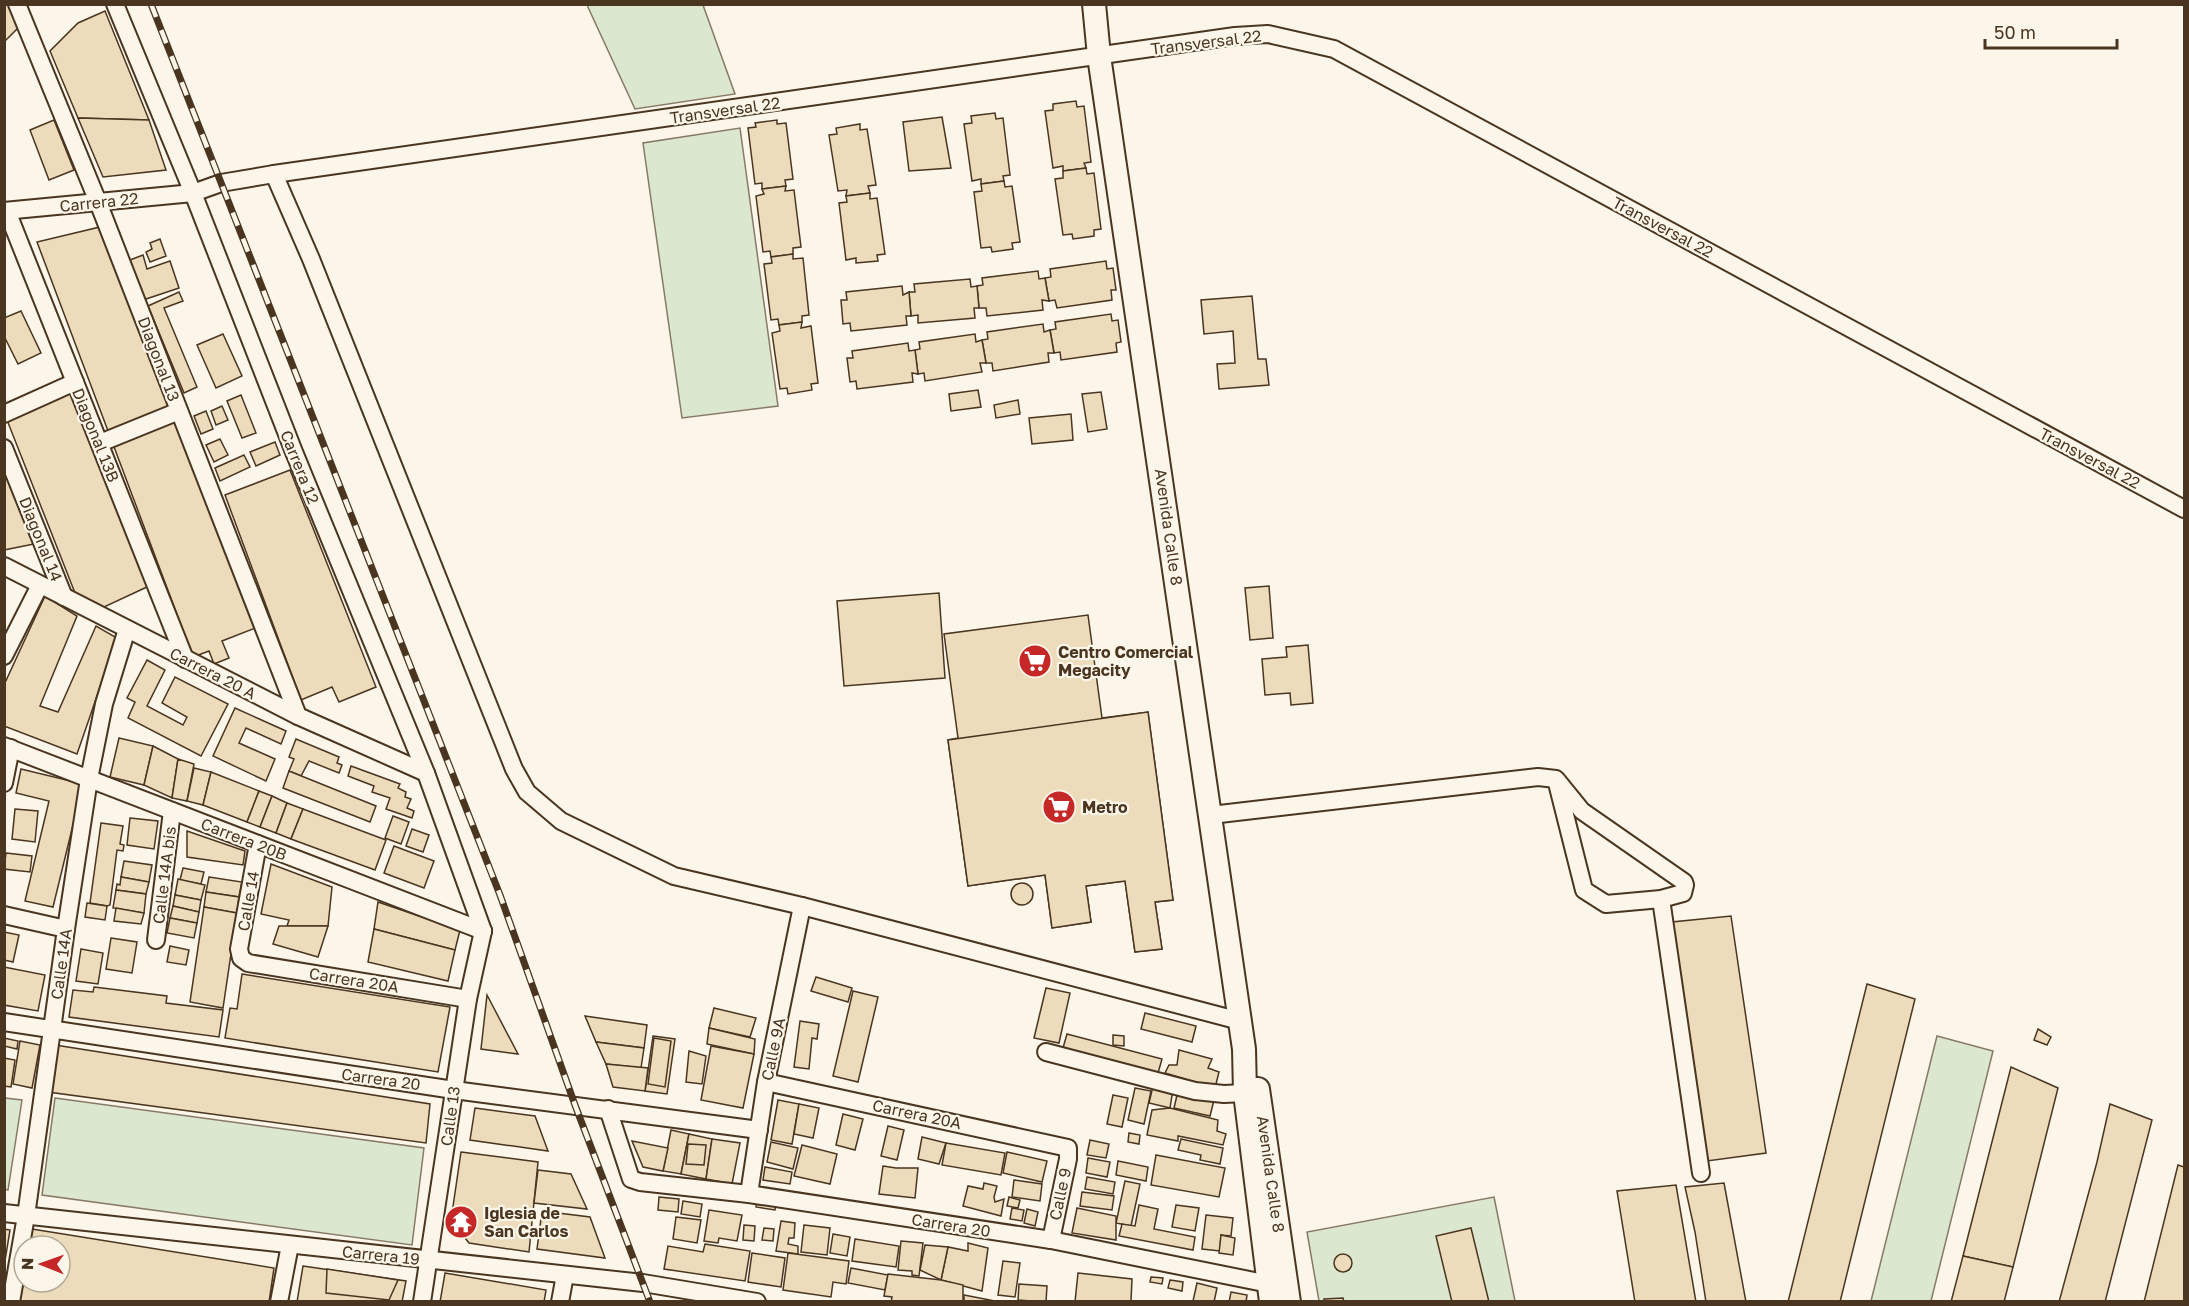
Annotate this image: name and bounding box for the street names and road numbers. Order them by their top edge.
street label: Transversal 22 [1150,25,1262,59]
street label: Transversal 22 [669,92,781,128]
street label: Carrera 22 [59,188,139,216]
street label: Transversal 22 [1609,192,1717,262]
street label: Diagonal 13 [134,314,184,404]
street label: Diagonal 13B [68,385,124,485]
street label: Transversal 22 [2036,423,2144,493]
street label: Carrera 12 [276,427,324,507]
street label: Avenida Calle 8 [1151,467,1187,587]
street label: Diagonal 14 [15,494,67,584]
street label: Carrera 20 A [166,643,260,704]
street label: Carrera 20B [198,813,290,865]
street label: Calle 14A bis [148,825,180,925]
street label: Calle 14 [233,869,263,933]
street label: Calle 14A [46,927,76,1001]
street label: Carrera 20A [308,963,401,997]
street label: Calle 9A [757,1016,789,1082]
street label: Carrera 20 [340,1064,422,1094]
street label: Calle 13 [436,1085,464,1147]
street label: Carrera 20A [871,1095,964,1133]
street label: Avenida Calle 8 [1253,1114,1289,1234]
street label: Calle 9 [1045,1166,1075,1222]
street label: Carrera 20 [910,1209,992,1241]
street label: Carrera 19 [341,1241,421,1269]

